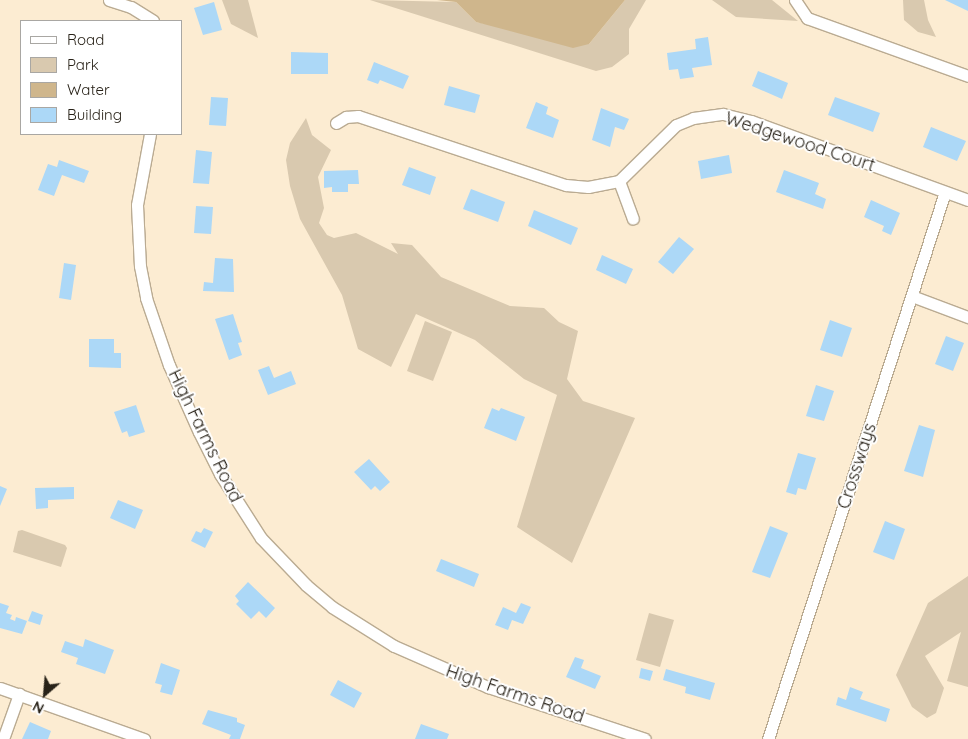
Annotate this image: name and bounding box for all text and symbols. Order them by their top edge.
legend [20,20,182,135]
text: Road [67,30,104,49]
text: Park [67,55,99,74]
text: Water [67,80,110,99]
text: Building [67,105,122,124]
street label: Wedgewood Court [722,108,878,176]
street label: High Farms Road [163,366,247,506]
street label: Crossways [833,420,881,512]
street label: High Farms Road [443,660,587,728]
north arrow [20,669,70,719]
text: N [30,697,47,718]

